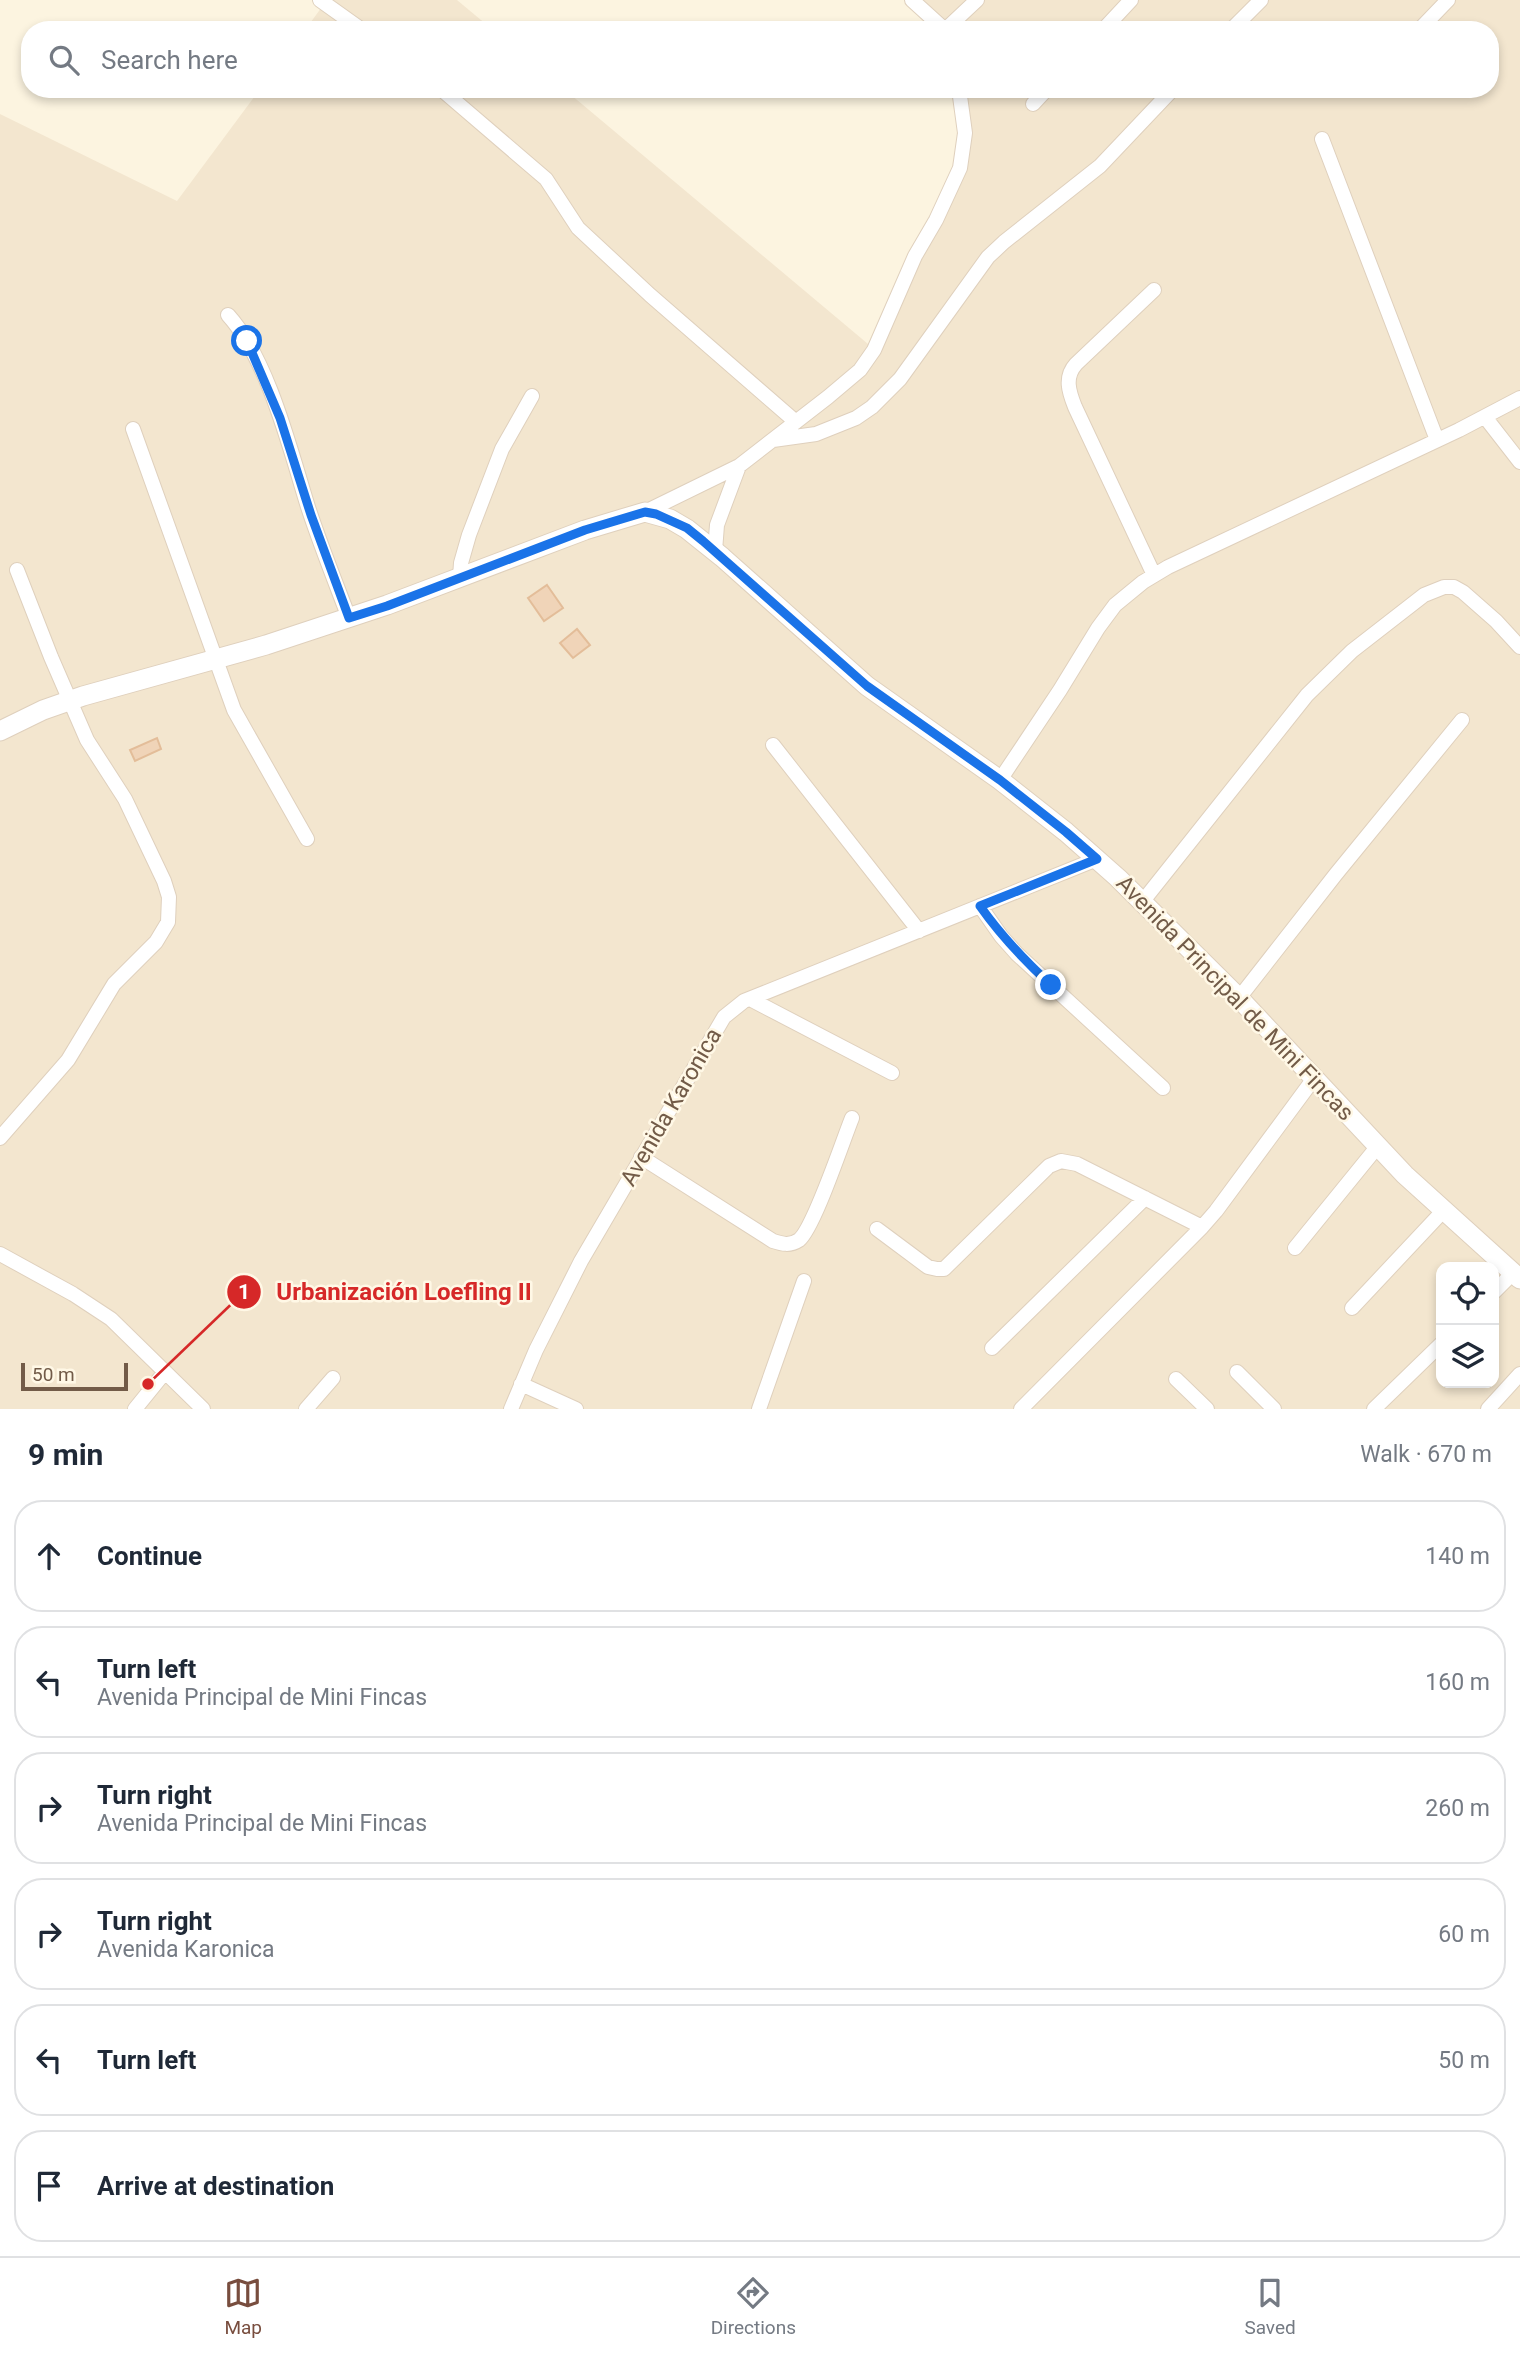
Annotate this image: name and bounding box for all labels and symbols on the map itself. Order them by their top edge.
route start [231,325,262,356]
street label: Avenida Principal de Mini Fincas [1111,870,1359,1126]
route end [1035,969,1066,1000]
street label: Avenida Karonica [615,1023,727,1191]
callout: Urbanización Loefling II [227,1270,545,1315]
text: Urbanización Loefling II [276,1278,532,1306]
text: 1 [238,1280,250,1304]
scale bar [21,1360,128,1392]

